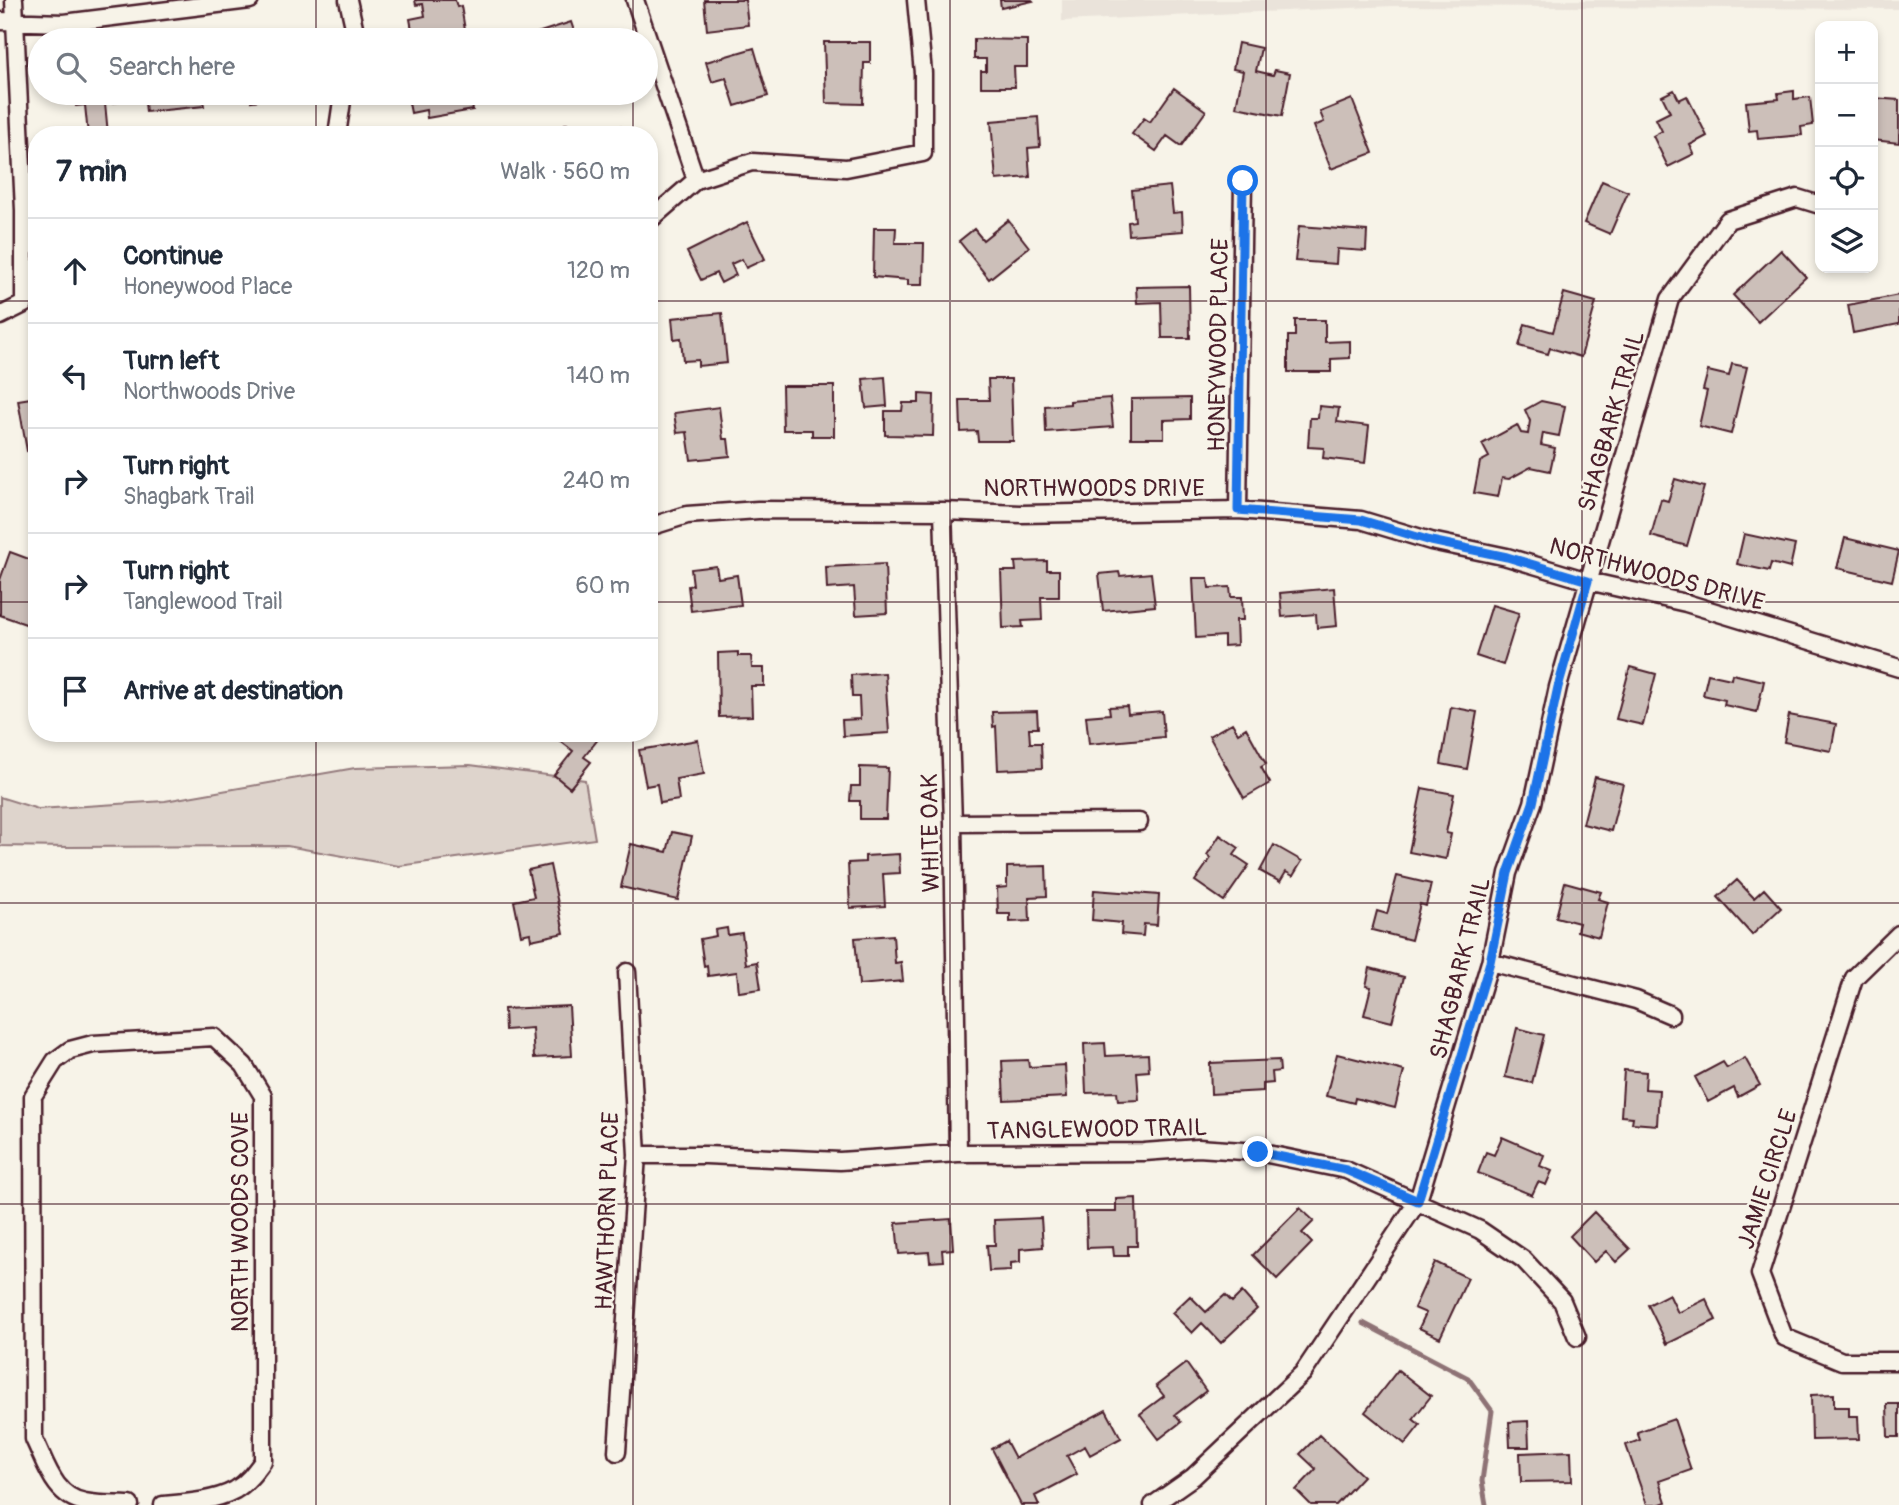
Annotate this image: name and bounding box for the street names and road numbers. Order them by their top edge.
street label: HONEYWOOD PLACE [1202,238,1235,452]
street label: SHAGBARK TRAIL [1572,327,1651,515]
street label: NORTHWOODS DRIVE [983,474,1205,503]
street label: NORTHWOODS DRIVE [1546,532,1768,617]
street label: WHITE OAK [915,773,946,893]
street label: SHAGBARK TRAIL [1424,874,1497,1062]
street label: JAMIE CIRCLE [1731,1106,1804,1253]
street label: HAWTHORN PLACE [590,1111,625,1311]
street label: NORTH WOODS COVE [226,1112,255,1332]
street label: TANGLEWOOD TRAIL [986,1113,1208,1146]

